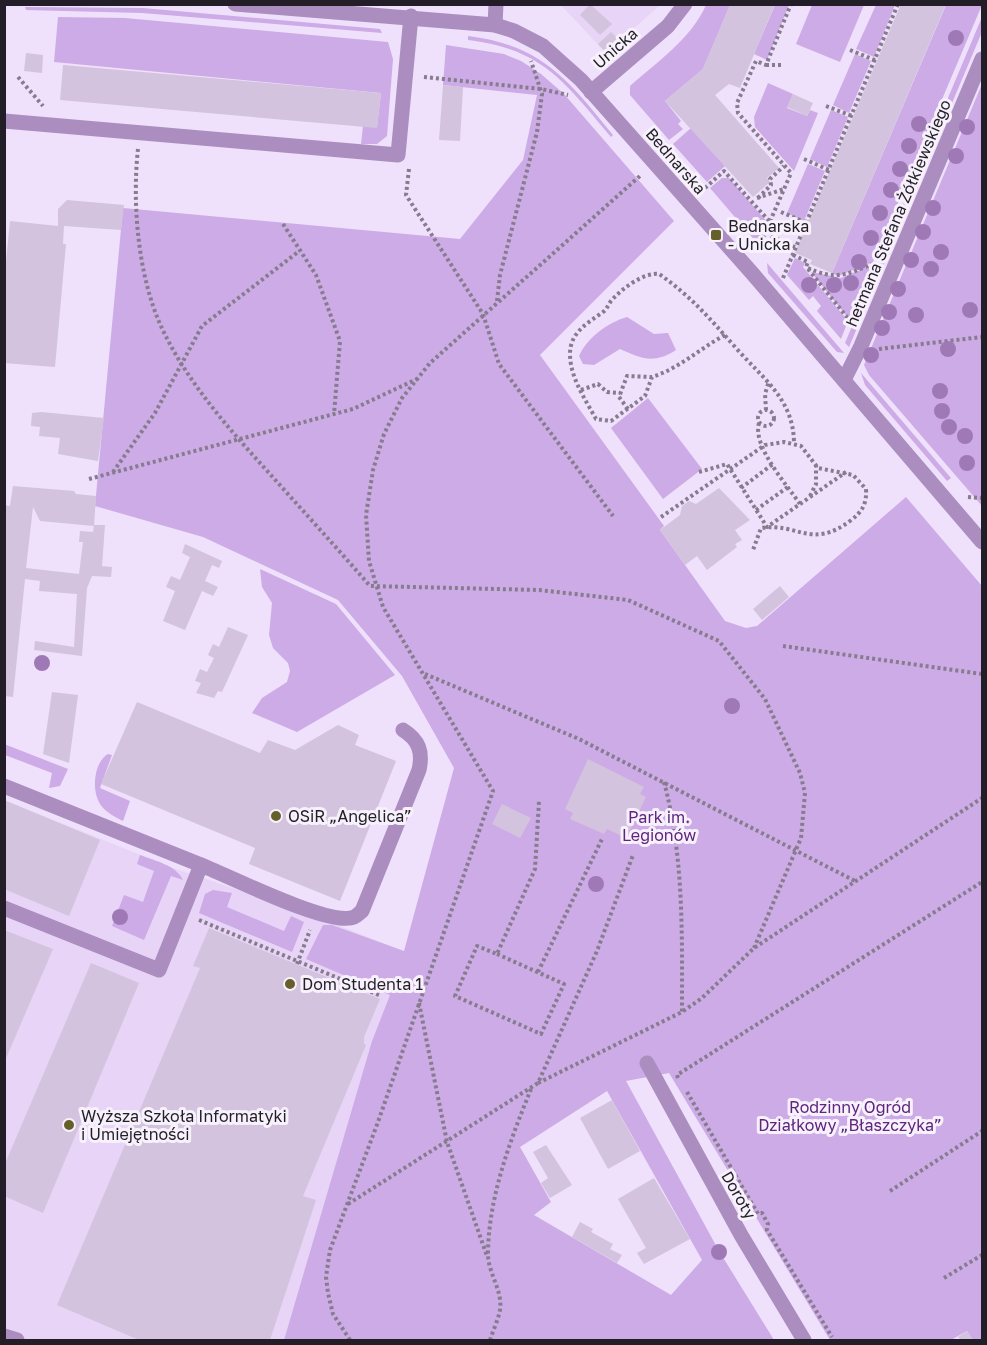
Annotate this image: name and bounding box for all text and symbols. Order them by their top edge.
street label: Unicka [589,23,641,73]
street label: hetmana Stefana Żółkiewskiego [841,96,955,330]
street label: Bednarska [642,124,710,198]
place label: Bednarska - Unicka [728,216,809,254]
marker: Bednarska - Unicka [709,228,723,242]
place label: OSiR „Angelica” [288,806,412,826]
park label: Park im. Legionów [622,807,696,845]
marker: OSiR „Angelica” [269,809,283,823]
place label: Dom Studenta 1 [302,974,423,994]
marker: Dom Studenta 1 [283,977,297,991]
park label: Rodzinny Ogród Działkowy „Błaszczyka” [758,1097,942,1135]
place label: Wyższa Szkoła Informatyki i Umiejętności [81,1106,287,1144]
marker: Wyższa Szkoła Informatyki i Umiejętności [62,1118,76,1132]
street label: Doroty [717,1167,761,1223]

